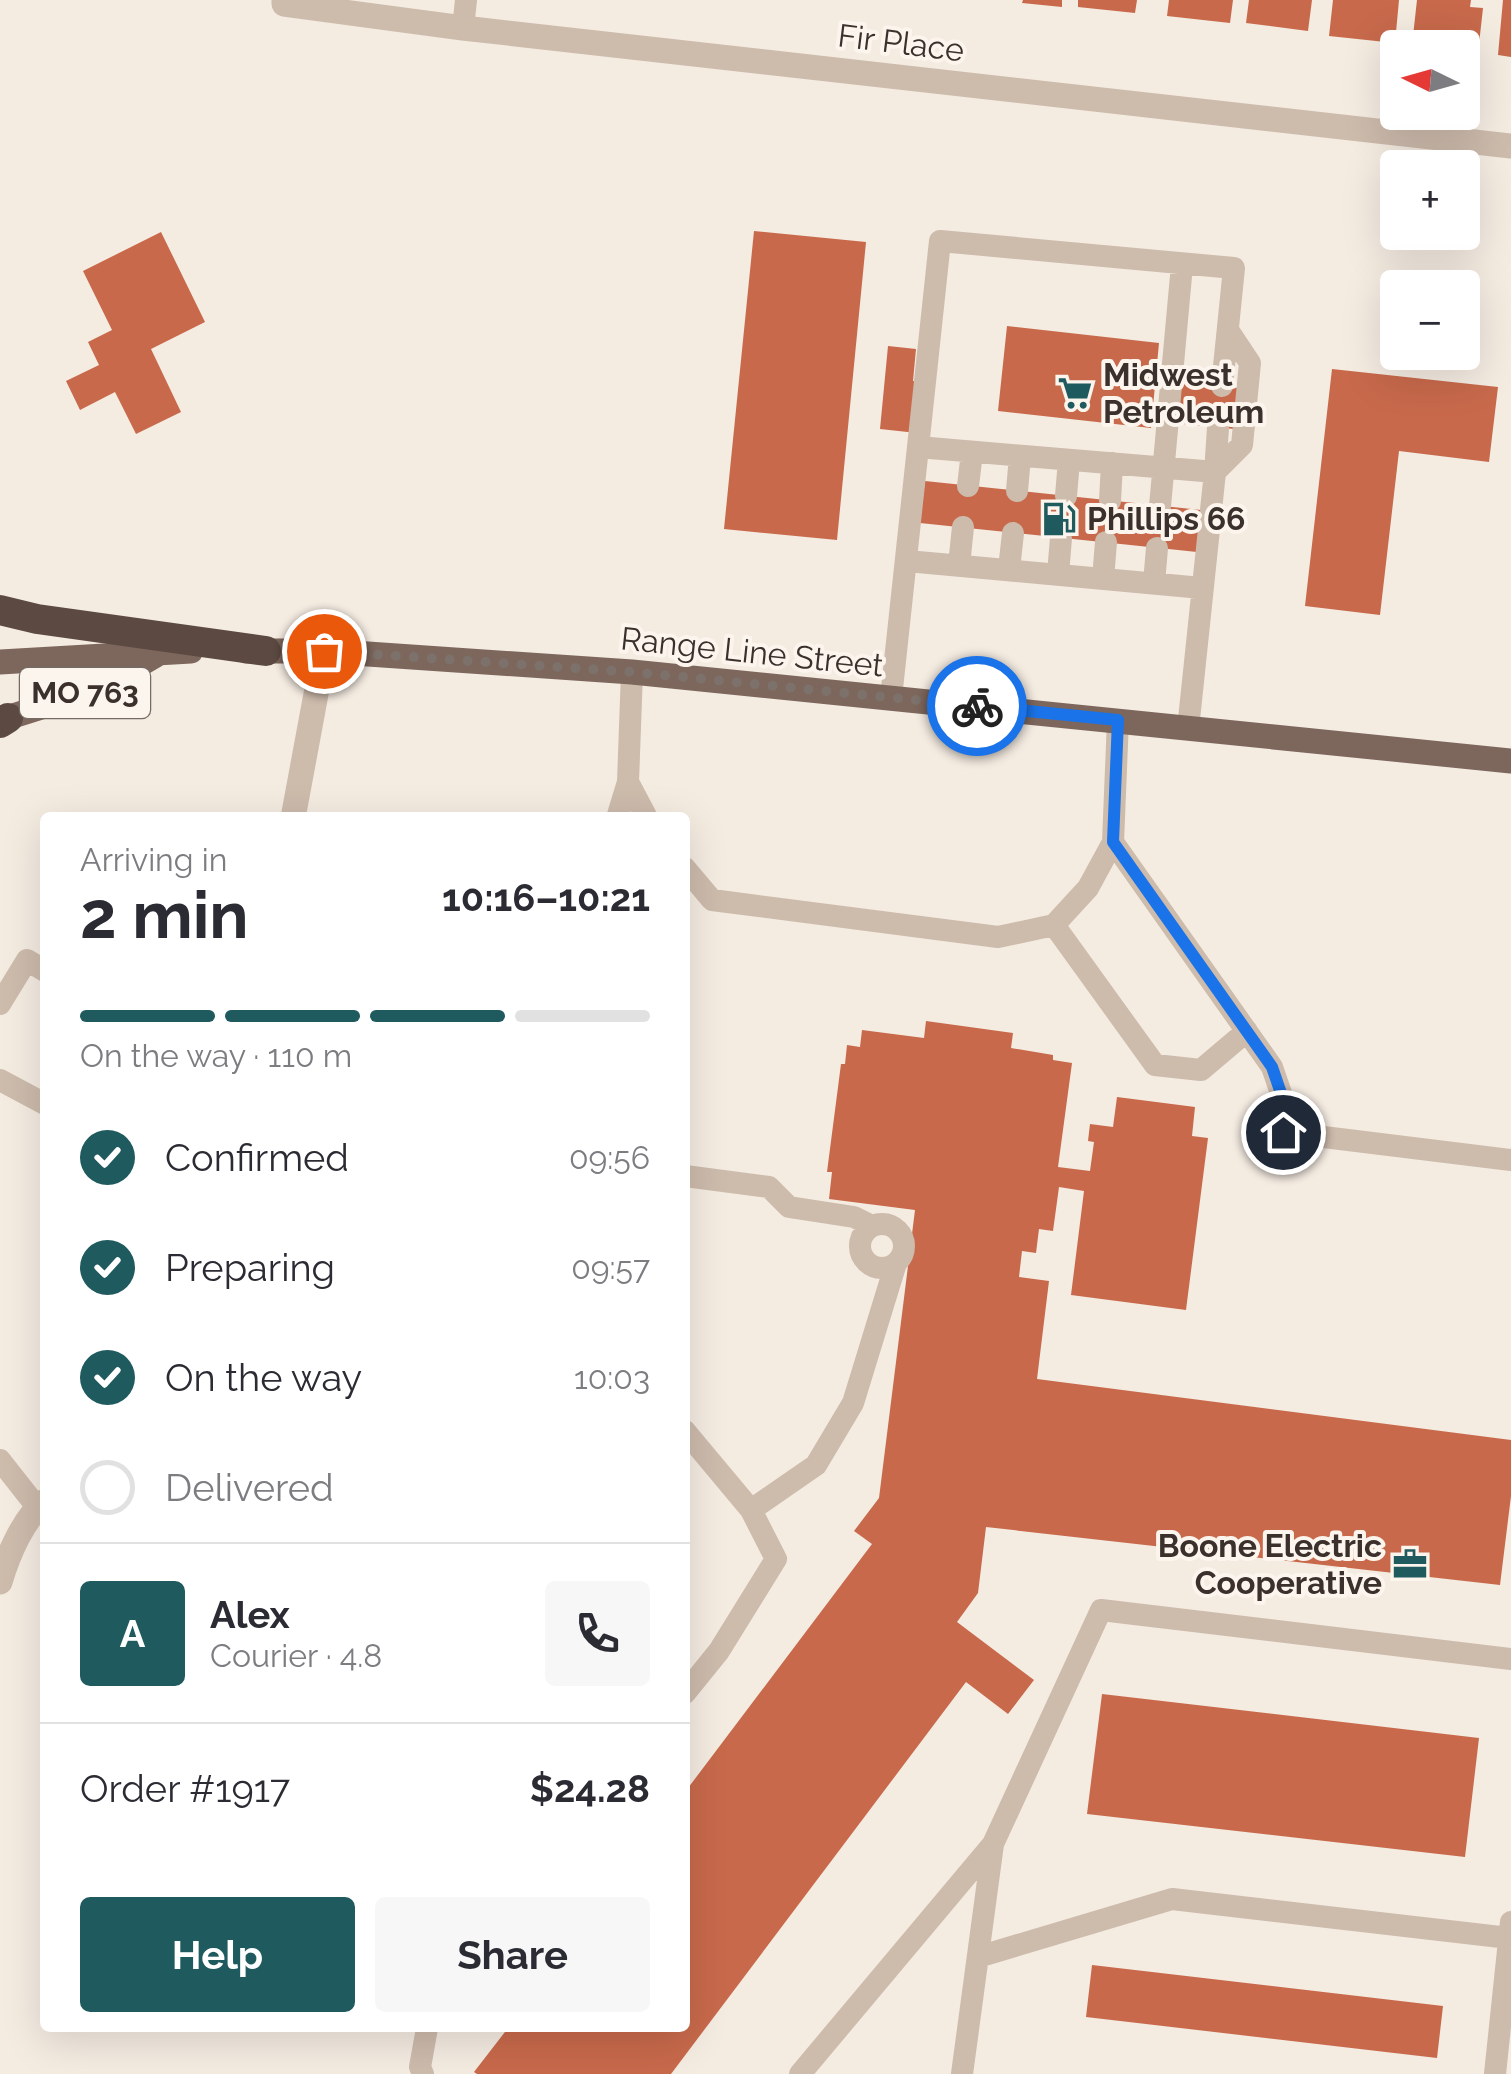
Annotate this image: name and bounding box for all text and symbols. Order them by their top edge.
street label: Fir Place [836,16,966,69]
north arrow [1380,30,1480,130]
map controls [1380,30,1480,370]
button: + [1380,150,1480,250]
button: − [1380,270,1480,370]
place label: Midwest Petroleum [1103,356,1264,430]
supermarket icon: Midwest Petroleum [1056,374,1094,412]
fuel station icon: Phillips 66 [1040,500,1078,538]
place label: Phillips 66 [1087,500,1246,537]
pin [282,609,367,694]
street label: Range Line Street [619,619,885,684]
icon: bag [297,624,352,679]
courier [927,656,1027,756]
road number: MO 763 [20,668,150,718]
icon: bike [950,679,1005,734]
text: Arriving in [80,841,227,878]
text: 10:16–10:21 [442,875,650,920]
text: 2 min [80,877,249,953]
text: On the way · 110 m [80,1037,352,1074]
pin [1241,1090,1326,1175]
icon: home [1256,1105,1311,1160]
icon: check [80,1130,135,1185]
text: Confirmed [165,1135,349,1180]
text: 09:56 [569,1139,650,1176]
icon: check [80,1240,135,1295]
text: Preparing [165,1245,335,1290]
text: 09:57 [571,1249,650,1286]
icon: check [80,1350,135,1405]
text: On the way [165,1355,362,1400]
text: 10:03 [574,1359,650,1396]
text: Delivered [165,1465,334,1510]
place label: Boone Electric Cooperative [1158,1527,1382,1601]
office icon: Boone Electric Cooperative [1391,1545,1429,1583]
button: phone [545,1581,650,1686]
text: Alex [210,1592,290,1637]
text: A [120,1611,145,1656]
text: Courier · 4.8 [210,1637,382,1674]
text: Order #1917 [80,1766,290,1811]
text: $24.28 [530,1766,650,1811]
button: Help [80,1897,355,2012]
button: Share [375,1897,650,2012]

